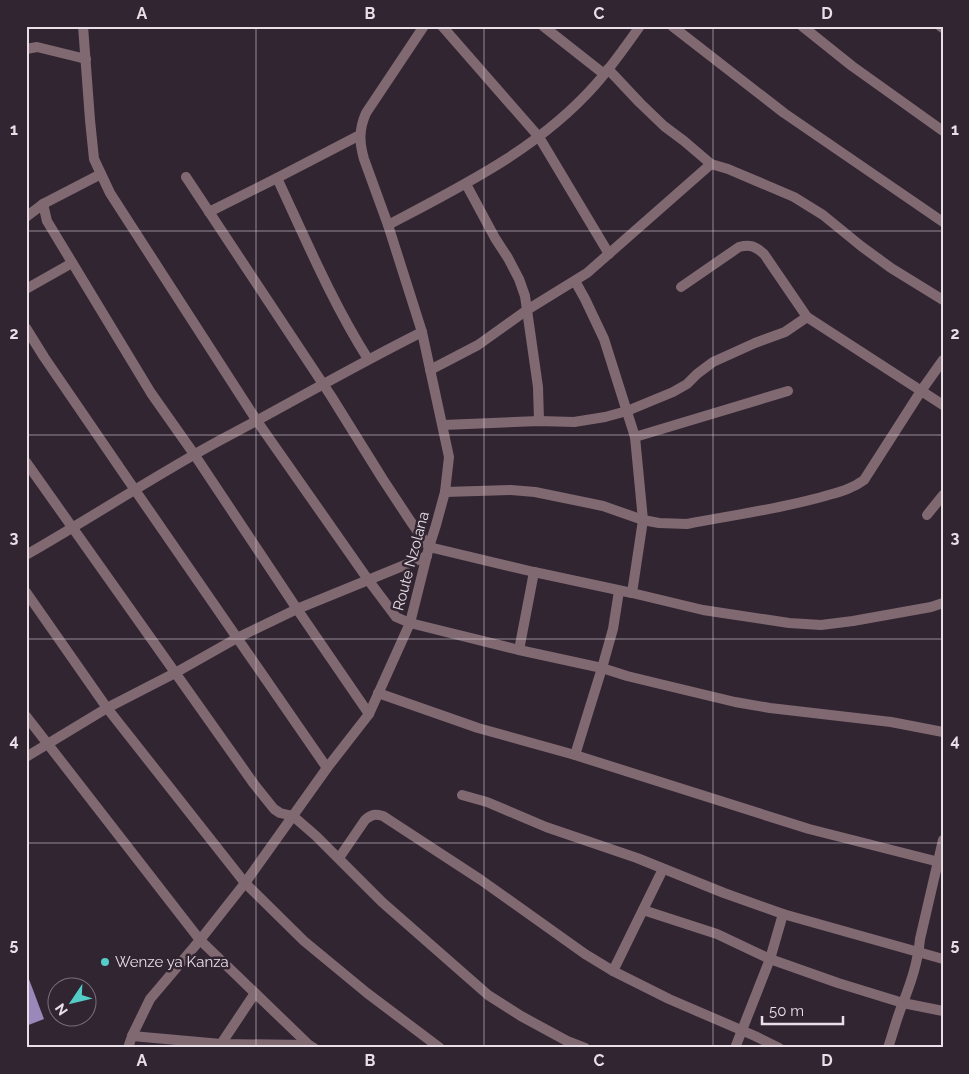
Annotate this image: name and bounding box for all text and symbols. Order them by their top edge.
text: A [137,4,148,23]
text: B [365,4,376,23]
text: C [594,4,605,23]
text: D [821,4,833,23]
text: 1 [10,120,18,139]
text: 1 [951,120,959,139]
text: 2 [9,324,19,343]
text: 2 [950,324,960,343]
street label: Route Nzolana [389,509,433,613]
text: 3 [10,528,19,547]
text: 3 [951,528,960,547]
text: 4 [9,731,19,750]
text: 4 [950,731,960,750]
text: 5 [10,935,19,954]
text: 5 [951,935,960,954]
place label: Wenze ya Kanza [115,953,229,971]
marker: Wenze ya Kanza [99,956,111,968]
north arrow [48,976,98,1026]
scale bar [762,994,843,1026]
text: N [52,1000,71,1018]
text: 50 m [769,1002,804,1020]
text: A [137,1051,148,1070]
text: B [365,1051,376,1070]
text: C [594,1051,605,1070]
text: D [821,1051,833,1070]

